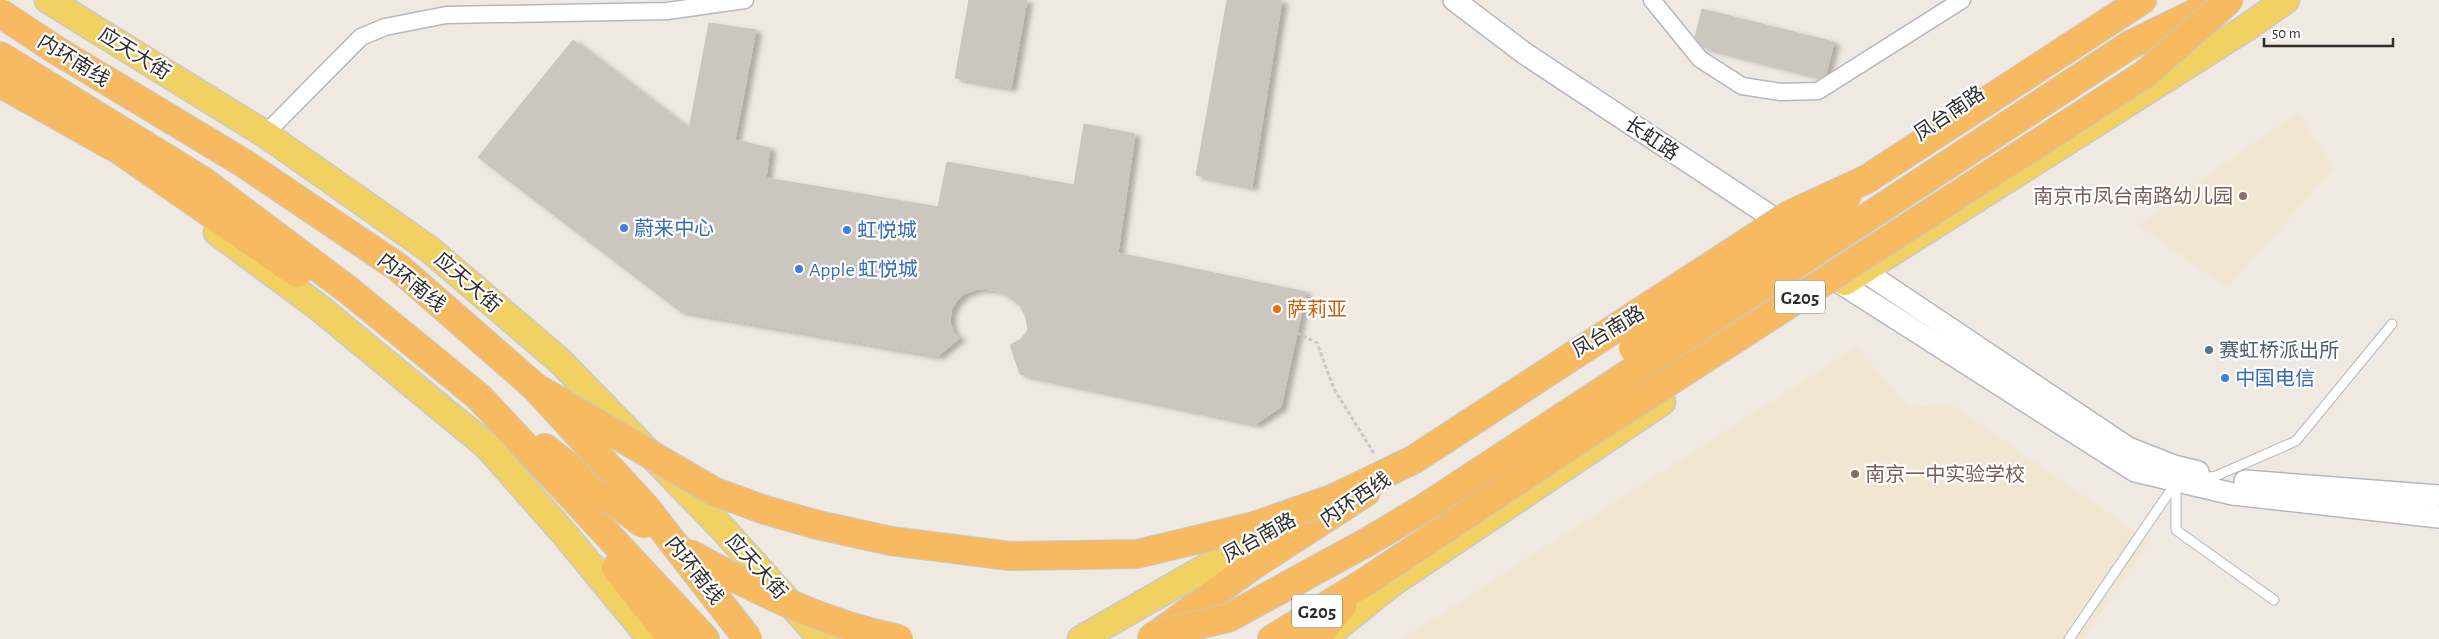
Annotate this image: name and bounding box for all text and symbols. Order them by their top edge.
scale bar [2264,15,2393,47]
street label: 应天大街 [95,23,174,84]
text: 50 m [2272,26,2301,41]
street label: 内环南线 [34,30,113,91]
street label: 凤台南路 [1910,82,1988,144]
street label: 长虹路 [1621,113,1682,164]
place label: 南京市凤台南路幼儿园 [2033,186,2233,207]
marker: 南京市凤台南路幼儿园 [2237,190,2249,202]
place label: 蔚来中心 [634,218,714,239]
place label: 虹悦城 [857,219,917,241]
marker: 蔚来中心 [618,222,630,234]
marker: 虹悦城 [841,224,853,236]
street label: 应天大街 [431,248,505,317]
street label: 内环南线 [374,249,449,316]
place label: Apple 虹悦城 [809,258,918,280]
marker: Apple 虹悦城 [793,263,805,275]
road number: G205 [1775,280,1825,314]
place label: 萨莉亚 [1287,299,1347,320]
street label: 凤台南路 [1569,302,1648,361]
marker: 萨莉亚 [1271,303,1283,315]
place label: 赛虹桥派出所 [2219,340,2339,361]
marker: 赛虹桥派出所 [2203,344,2215,356]
place label: 中国电信 [2235,368,2315,389]
marker: 中国电信 [2219,372,2231,384]
place label: 南京一中实验学校 [1865,464,2025,485]
street label: 内环西线 [1316,468,1394,530]
marker: 南京一中实验学校 [1849,468,1861,480]
street label: 凤台南路 [1219,509,1299,566]
street label: 应天大街 [722,530,791,603]
street label: 内环南线 [662,532,728,608]
road number: G205 [1292,594,1342,628]

